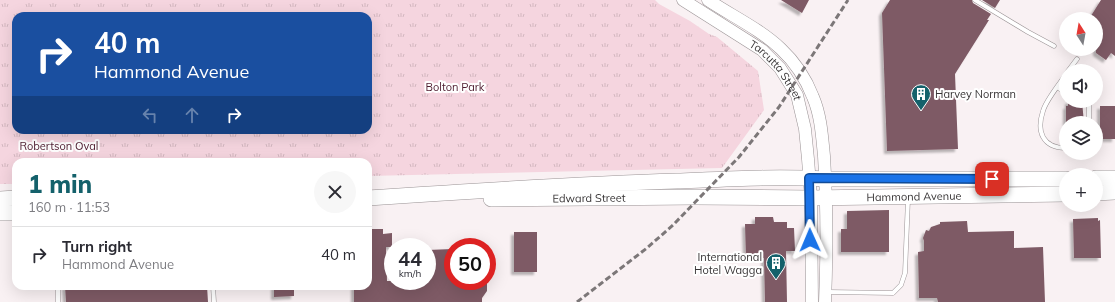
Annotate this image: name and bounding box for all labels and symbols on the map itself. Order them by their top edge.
north arrow [1059,12,1103,56]
street label: Tarcutta Street [747,37,805,102]
park label: Bolton Park [426,80,485,94]
building icon: Harvey Norman [910,83,932,111]
place label: Harvey Norman [935,87,1016,101]
park label: Robertson Oval [20,139,98,153]
pin [975,162,1009,196]
street label: Hammond Avenue [866,189,962,204]
street label: Edward Street [552,191,626,205]
position arrow [789,219,831,261]
speed limit sign: 50 [444,238,496,290]
place label: International Hotel Wagga [694,250,762,277]
building icon: International Hotel Wagga [765,252,787,280]

